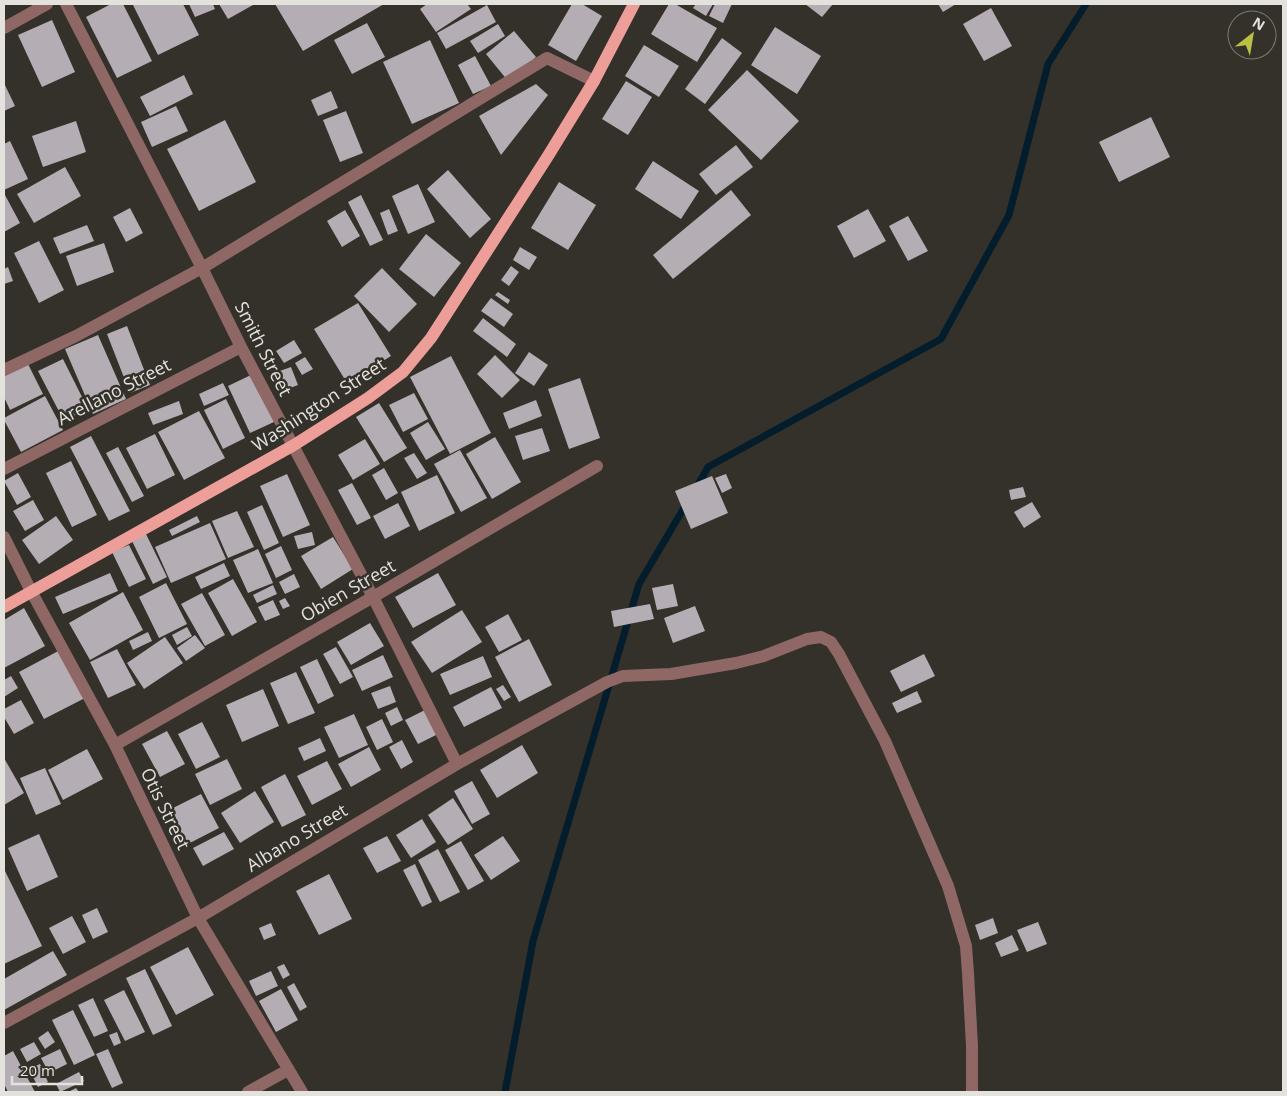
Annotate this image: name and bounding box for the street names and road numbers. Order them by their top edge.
street label: Smith Street [230,297,298,400]
street label: Arellano Street [53,352,175,430]
street label: Washington Street [247,352,390,456]
street label: Obien Street [296,553,399,627]
street label: Otis Street [136,764,196,854]
street label: Albano Street [242,798,351,877]

